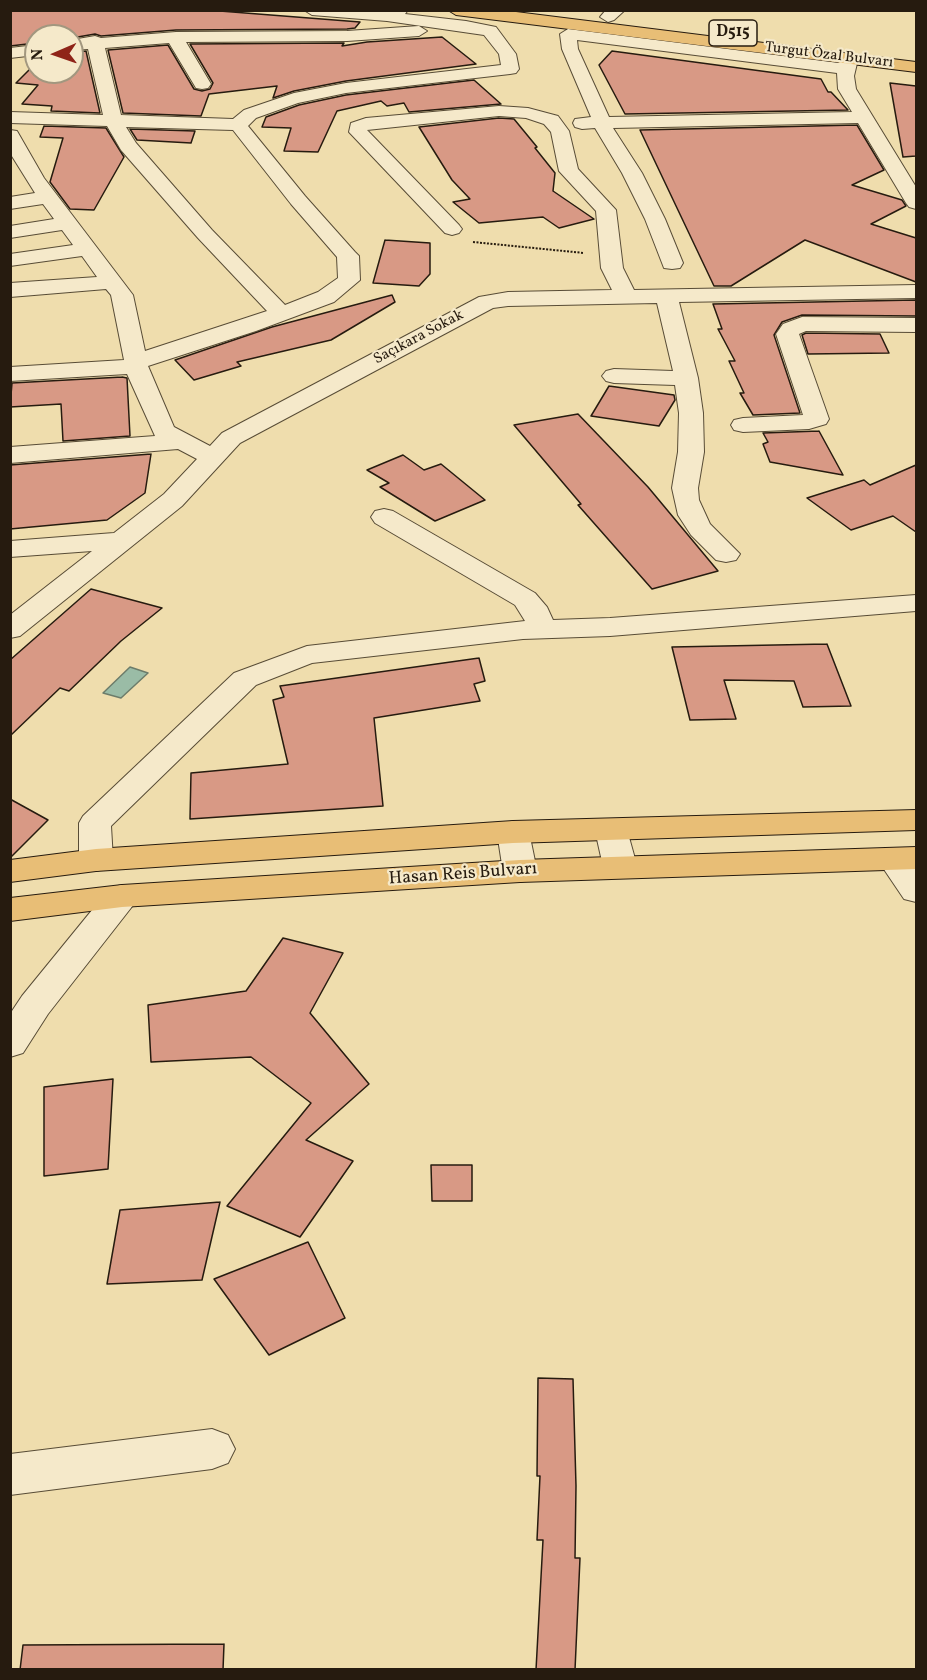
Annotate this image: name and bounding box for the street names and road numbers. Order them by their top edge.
road number: D515 [709,20,757,46]
street label: Turgut Özal Bulvarı [764,39,894,73]
street label: Saçıkara Sokak [371,307,467,369]
street label: Hasan Reis Bulvarı [388,859,538,891]

